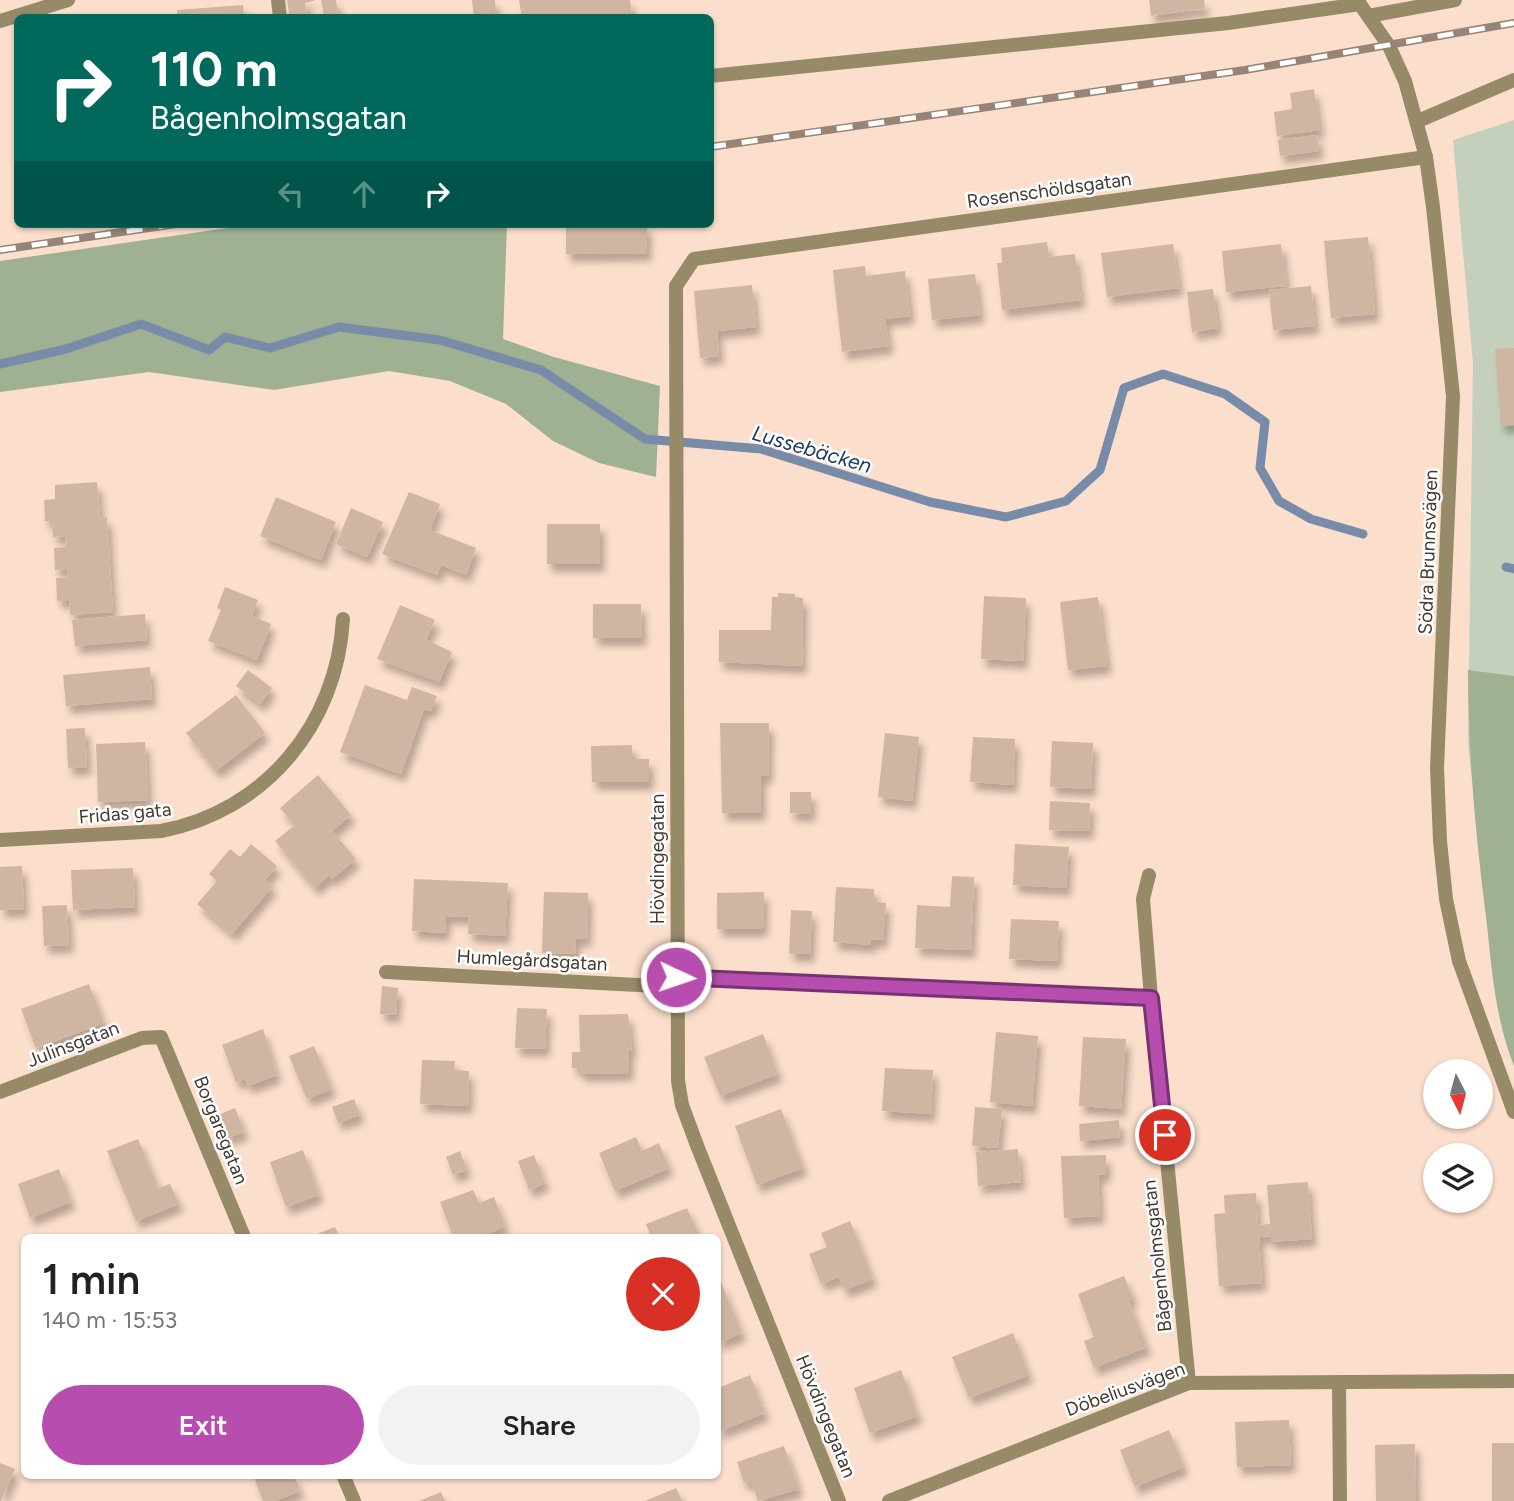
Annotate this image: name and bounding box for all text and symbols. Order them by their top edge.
text: 110 m [150,39,278,98]
icon: right [35,42,126,133]
text: Bågenholmsgatan [150,99,407,137]
street label: Rosenschöldsgatan [965,167,1133,213]
icon: left [272,175,310,213]
icon: ahead [345,175,383,213]
icon: right [418,175,456,213]
water label: Lussebäcken [749,420,875,478]
street label: Södra Brunnsvägen [1414,469,1442,635]
street label: Hövdingegatan [646,794,669,924]
street label: Fridas gata [78,797,172,829]
position arrow [639,940,713,1014]
street label: Humlegårdsgatan [456,945,608,975]
street label: Julinsgatan [24,1016,122,1072]
north arrow [1423,1059,1493,1129]
map controls [1423,1059,1493,1213]
street label: Borgaregatan [189,1072,253,1188]
pin [1135,1105,1195,1165]
icon: arrive [1146,1116,1184,1154]
button: layers [1423,1143,1493,1213]
street label: Bågenholmsgatan [1138,1179,1176,1333]
text: 1 min [42,1254,140,1305]
button: close [626,1257,700,1331]
text: 140 m · 15:53 [42,1306,177,1334]
street label: Hövdingegatan [791,1351,861,1481]
street label: Döbeliusvägen [1062,1357,1188,1421]
button: Exit [42,1385,364,1465]
button: Share [378,1385,700,1465]

